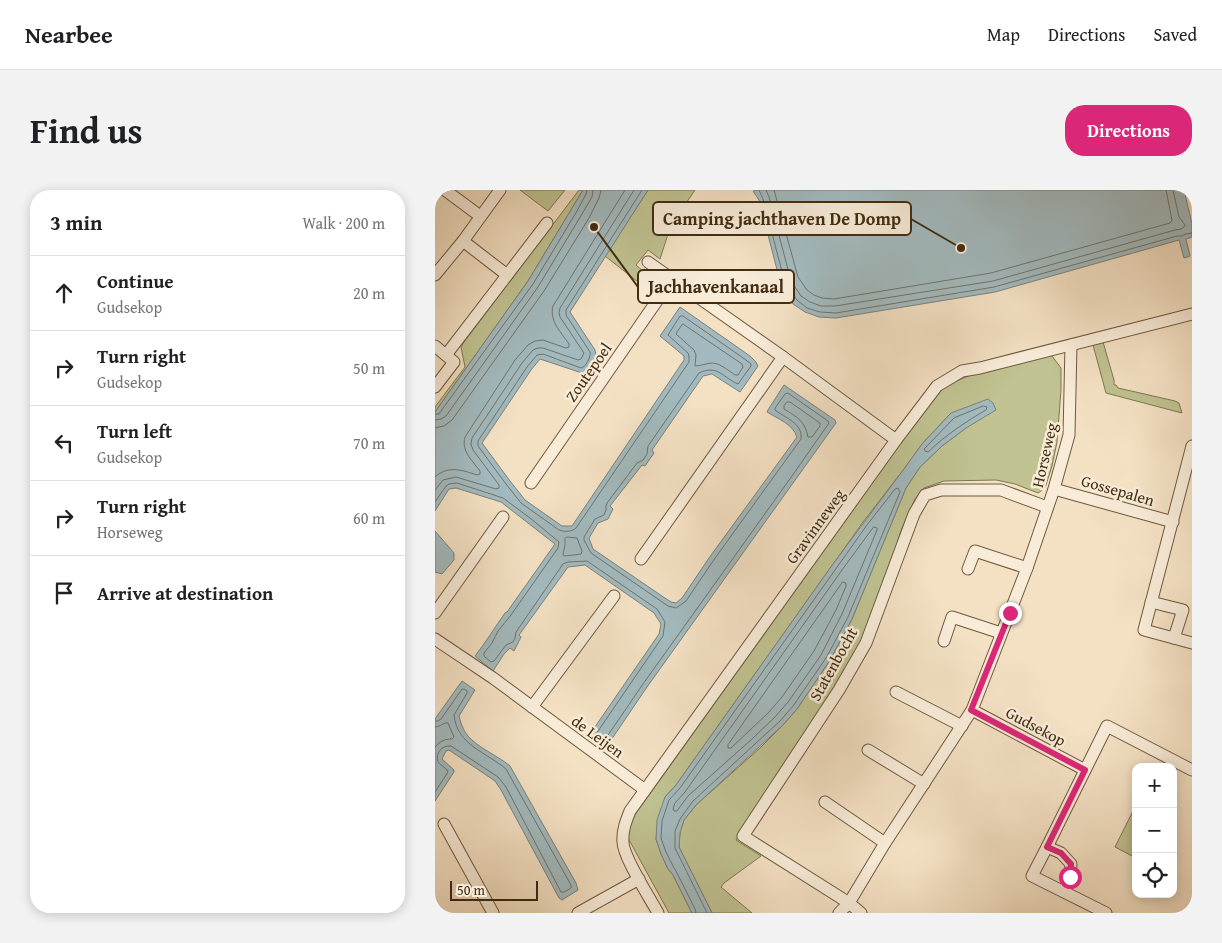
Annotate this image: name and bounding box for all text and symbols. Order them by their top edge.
text: Nearbee [25,17,113,52]
text: Map [987,21,1020,48]
text: Directions [1048,21,1125,48]
text: Saved [1153,21,1197,48]
text: Find us [30,105,143,156]
button: Directions [1065,105,1192,156]
callout: Camping jachthaven De Domp [653,202,911,235]
text: Camping jachthaven De Domp [663,205,901,232]
text: 3 min [50,207,102,238]
text: Walk · 200 m [302,211,385,235]
text: Continue [97,267,174,295]
callout: Jachhavenkanaal [638,270,794,303]
text: Jachhavenkanaal [645,273,784,300]
icon: ahead [50,279,78,307]
text: 20 m [353,281,385,305]
text: Gudsekop [97,295,162,319]
street label: Zoutepoel [559,337,617,406]
text: Turn right [97,342,186,370]
icon: right [50,354,78,382]
text: 50 m [353,356,385,380]
text: Gudsekop [97,370,162,394]
text: Turn left [97,417,172,445]
street label: Horseweg [1025,420,1063,490]
icon: left [50,429,78,457]
text: 70 m [353,431,385,455]
text: Gudsekop [97,445,162,469]
street label: Gossepalen [1079,468,1157,512]
street label: Gravinneweg [780,483,850,569]
text: Turn right [97,492,186,520]
icon: right [50,504,78,532]
text: 60 m [353,506,385,530]
text: Horseweg [97,520,163,544]
icon: arrive [50,579,78,607]
text: Arrive at destination [97,579,273,607]
route end [999,602,1022,625]
street label: Statenbocht [803,622,863,705]
street label: Gudsekop [1002,700,1071,752]
street label: de Leijen [567,709,629,763]
map controls [1132,763,1177,898]
button: + [1132,763,1177,808]
button: − [1132,808,1177,853]
button: locate [1132,853,1177,898]
route start [1059,866,1082,889]
scale bar [450,878,537,901]
text: 50 m [457,880,485,900]

